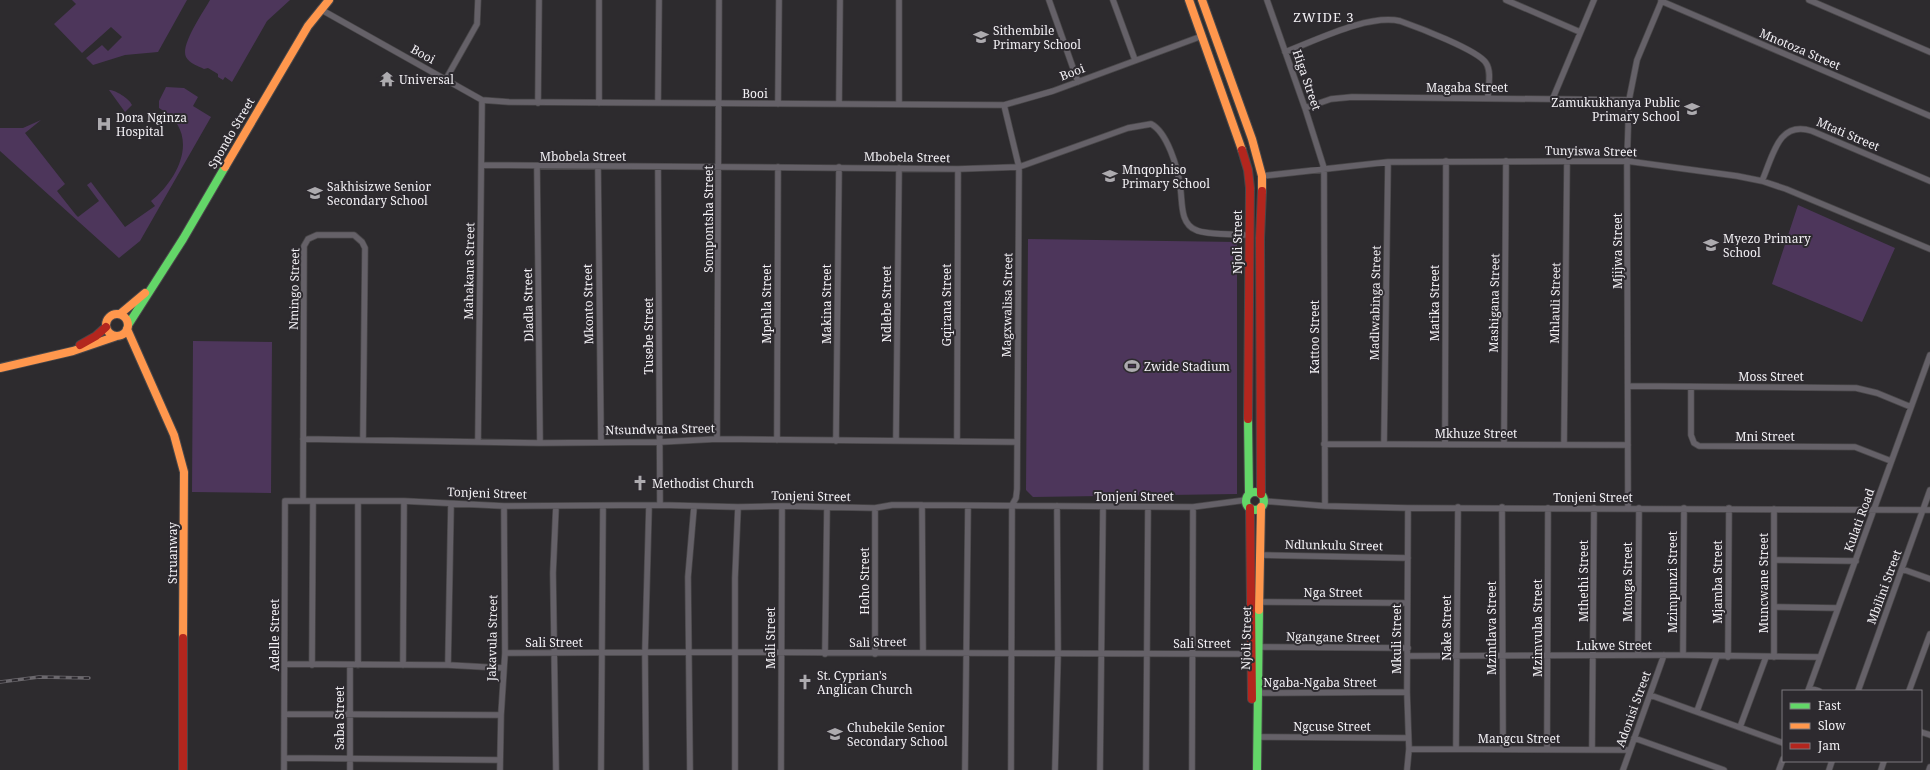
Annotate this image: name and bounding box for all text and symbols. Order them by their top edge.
district label: ZWIDE 3 [1293,8,1355,26]
place label: Sithembile Primary School [993,22,1081,53]
street label: Mnotoza Street [1757,24,1843,74]
school or university icon: Sithembile Primary School [972,28,990,46]
street label: Booi [408,40,438,68]
street label: Higa Street [1289,47,1325,113]
street label: Booi [1057,59,1087,85]
temple icon: Universal [378,70,396,88]
place label: Universal [399,71,454,88]
street label: Magaba Street [1426,79,1508,96]
street label: Booi [742,85,768,102]
street label: Spondo Street [204,94,258,172]
place label: Zamukukhanya Public Primary School [1551,94,1680,125]
school or university icon: Zamukukhanya Public Primary School [1683,100,1701,118]
place label: Dora Nginza Hospital [116,109,187,140]
street label: Mtati Street [1814,113,1882,155]
hospital icon: Dora Nginza Hospital [95,115,113,133]
street label: Tunyiswa Street [1545,142,1637,160]
street label: Mbobela Street [540,148,626,165]
street label: Mbobela Street [864,148,950,166]
place label: Mnqophiso Primary School [1122,161,1210,192]
street label: Sompontsha Street [700,165,717,273]
school or university icon: Mnqophiso Primary School [1101,167,1119,185]
place label: Sakhisizwe Senior Secondary School [327,178,431,209]
school or university icon: Sakhisizwe Senior Secondary School [306,184,324,202]
street label: Njoli Street [1229,210,1246,274]
street label: Mjijwa Street [1609,213,1626,289]
street label: Mahakana Street [460,222,478,320]
place label: Myezo Primary School [1723,230,1811,261]
school or university icon: Myezo Primary School [1702,236,1720,254]
street label: Madlwabinga Street [1365,245,1385,361]
street label: Nmingo Street [285,248,303,330]
street label: Magxwalisa Street [998,252,1016,358]
street label: Mashigana Street [1485,253,1503,353]
street label: Mhlauli Street [1546,262,1564,344]
street label: Gqirana Street [938,263,955,347]
street label: Mkonto Street [579,264,597,344]
street label: Mpehla Street [758,264,775,344]
street label: Makina Street [818,264,835,344]
street label: Ndlebe Street [878,265,895,343]
street label: Matika Street [1426,265,1443,341]
street label: Dladla Street [519,268,537,342]
street label: Tusebe Street [640,297,657,375]
street label: Kattoo Street [1306,300,1323,374]
sports icon: Zwide Stadium [1123,357,1141,375]
place label: Zwide Stadium [1144,358,1230,375]
street label: Moss Street [1738,368,1804,385]
street label: Ntsundwana Street [605,420,715,438]
street label: Mkhuze Street [1435,425,1517,442]
street label: Mni Street [1735,428,1795,445]
church icon: Methodist Church [631,474,649,492]
place label: Methodist Church [652,475,755,492]
street label: Tonjeni Street [447,483,527,503]
street label: Kulati Road [1840,485,1879,554]
street label: Tonjeni Street [771,487,851,505]
street label: Tonjeni Street [1094,488,1174,505]
street label: Tonjeni Street [1553,489,1633,506]
street label: Struanway [164,522,181,584]
street label: Mzimpunzi Street [1664,531,1681,633]
street label: Muncwane Street [1755,533,1772,633]
street label: Ndlunkulu Street [1285,536,1383,554]
street label: Mthethi Street [1575,540,1592,622]
street label: Mjamba Street [1709,540,1726,624]
street label: Mtonga Street [1619,542,1636,622]
street label: Hoho Street [856,547,873,615]
street label: Mbilini Street [1863,547,1905,627]
street label: Mzimvuba Street [1529,579,1546,677]
street label: Mzintlava Street [1483,581,1500,675]
street label: Nga Street [1304,584,1362,601]
street label: Jakavula Street [483,595,501,682]
street label: Nake Street [1438,595,1455,661]
street label: Adelle Street [266,599,283,671]
street label: Mkuli Street [1388,604,1405,674]
street label: Njoli Street [1237,606,1255,670]
street label: Mali Street [762,607,779,669]
street label: Ngangane Street [1286,628,1380,646]
street label: Sali Street [849,633,907,651]
street label: Sali Street [525,634,583,651]
street label: Sali Street [1173,635,1231,652]
street label: Lukwe Street [1576,637,1652,654]
place label: St. Cyprian's Anglican Church [817,667,913,698]
street label: Adonisi Street [1611,669,1655,749]
church icon: St. Cyprian's Anglican Church [796,673,814,691]
street label: Ngaba-Ngaba Street [1263,674,1377,691]
street label: Saba Street [331,686,348,750]
legend [1782,690,1922,762]
text: Fast [1818,697,1841,714]
text: Slow [1818,717,1846,734]
street label: Ngcuse Street [1293,718,1371,735]
place label: Chubekile Senior Secondary School [847,719,948,750]
school or university icon: Chubekile Senior Secondary School [826,725,844,743]
street label: Mangcu Street [1478,730,1560,747]
text: Jam [1817,737,1840,754]

